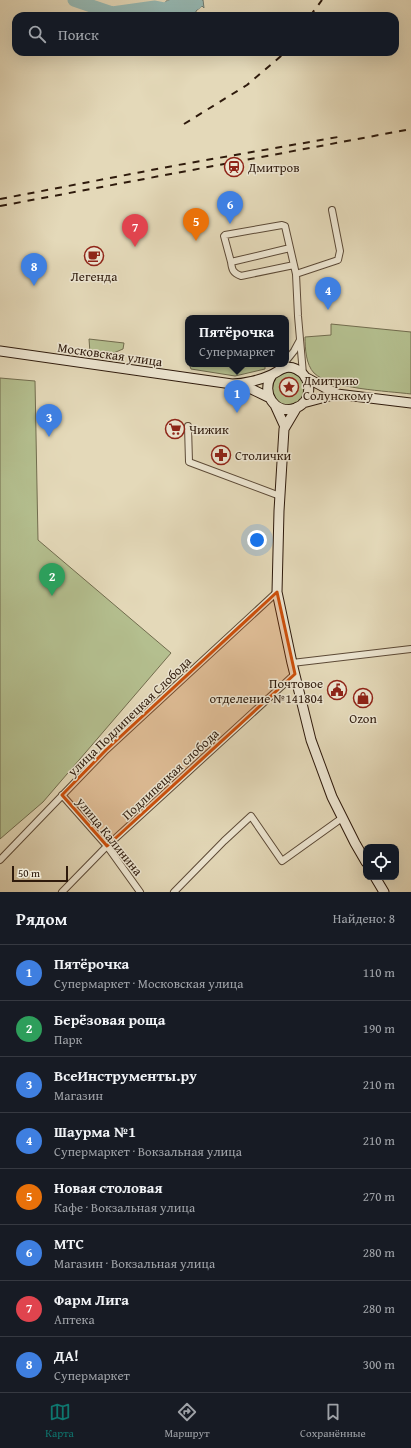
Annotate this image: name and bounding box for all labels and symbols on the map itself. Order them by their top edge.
station icon: Дмитров [223,156,245,178]
place label: Дмитров [247,158,300,177]
pin: 6 [217,191,243,224]
pin: 5 [183,208,209,241]
pin: 7 [122,214,148,247]
cafe icon: Легенда [83,245,105,267]
pin: 8 [21,253,47,286]
place label: Легенда [71,267,118,286]
pin: 4 [315,277,341,310]
street label: Московская улица [56,338,164,371]
place label: Дмитрию Солунскому [302,371,374,405]
place icon: Дмитрию Солунскому [278,376,300,398]
pin: 1 [224,380,250,413]
pin: 3 [36,404,62,437]
supermarket icon: Чижик [164,418,186,440]
place label: Чижик [189,420,229,439]
pharmacy icon: Столички [210,444,232,466]
place label: Столички [235,446,292,465]
your location [247,530,267,550]
pin: 2 [39,563,65,596]
street label: улица Подлипецкая Слобода [62,651,196,781]
place label: Почтовое отделение №141804 [210,674,323,708]
public building icon: Почтовое отделение №141804 [326,679,348,701]
shop icon: Ozon [352,687,374,709]
place label: Ozon [349,709,377,728]
street label: Подлипецкая слобода [118,724,224,824]
street label: улица Калинина [71,792,148,880]
scale bar [12,864,68,883]

